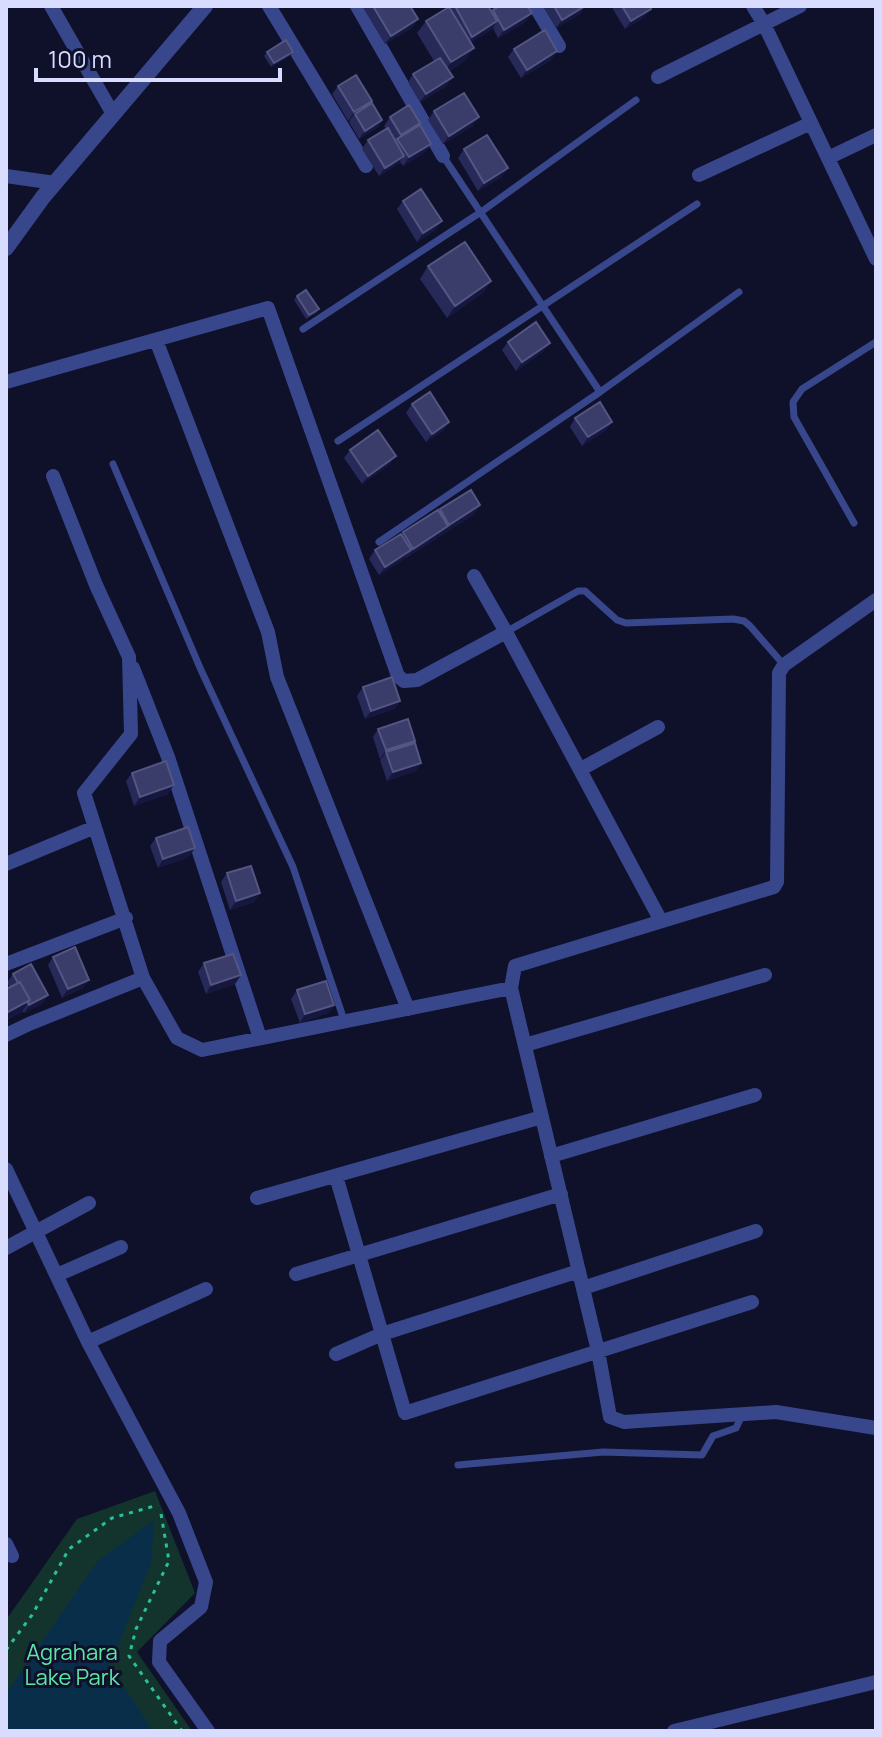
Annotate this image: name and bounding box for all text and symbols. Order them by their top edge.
scale bar [36,32,280,82]
text: 100 m [48,42,112,75]
park label: Agrahara Lake Park [24,1637,121,1692]

